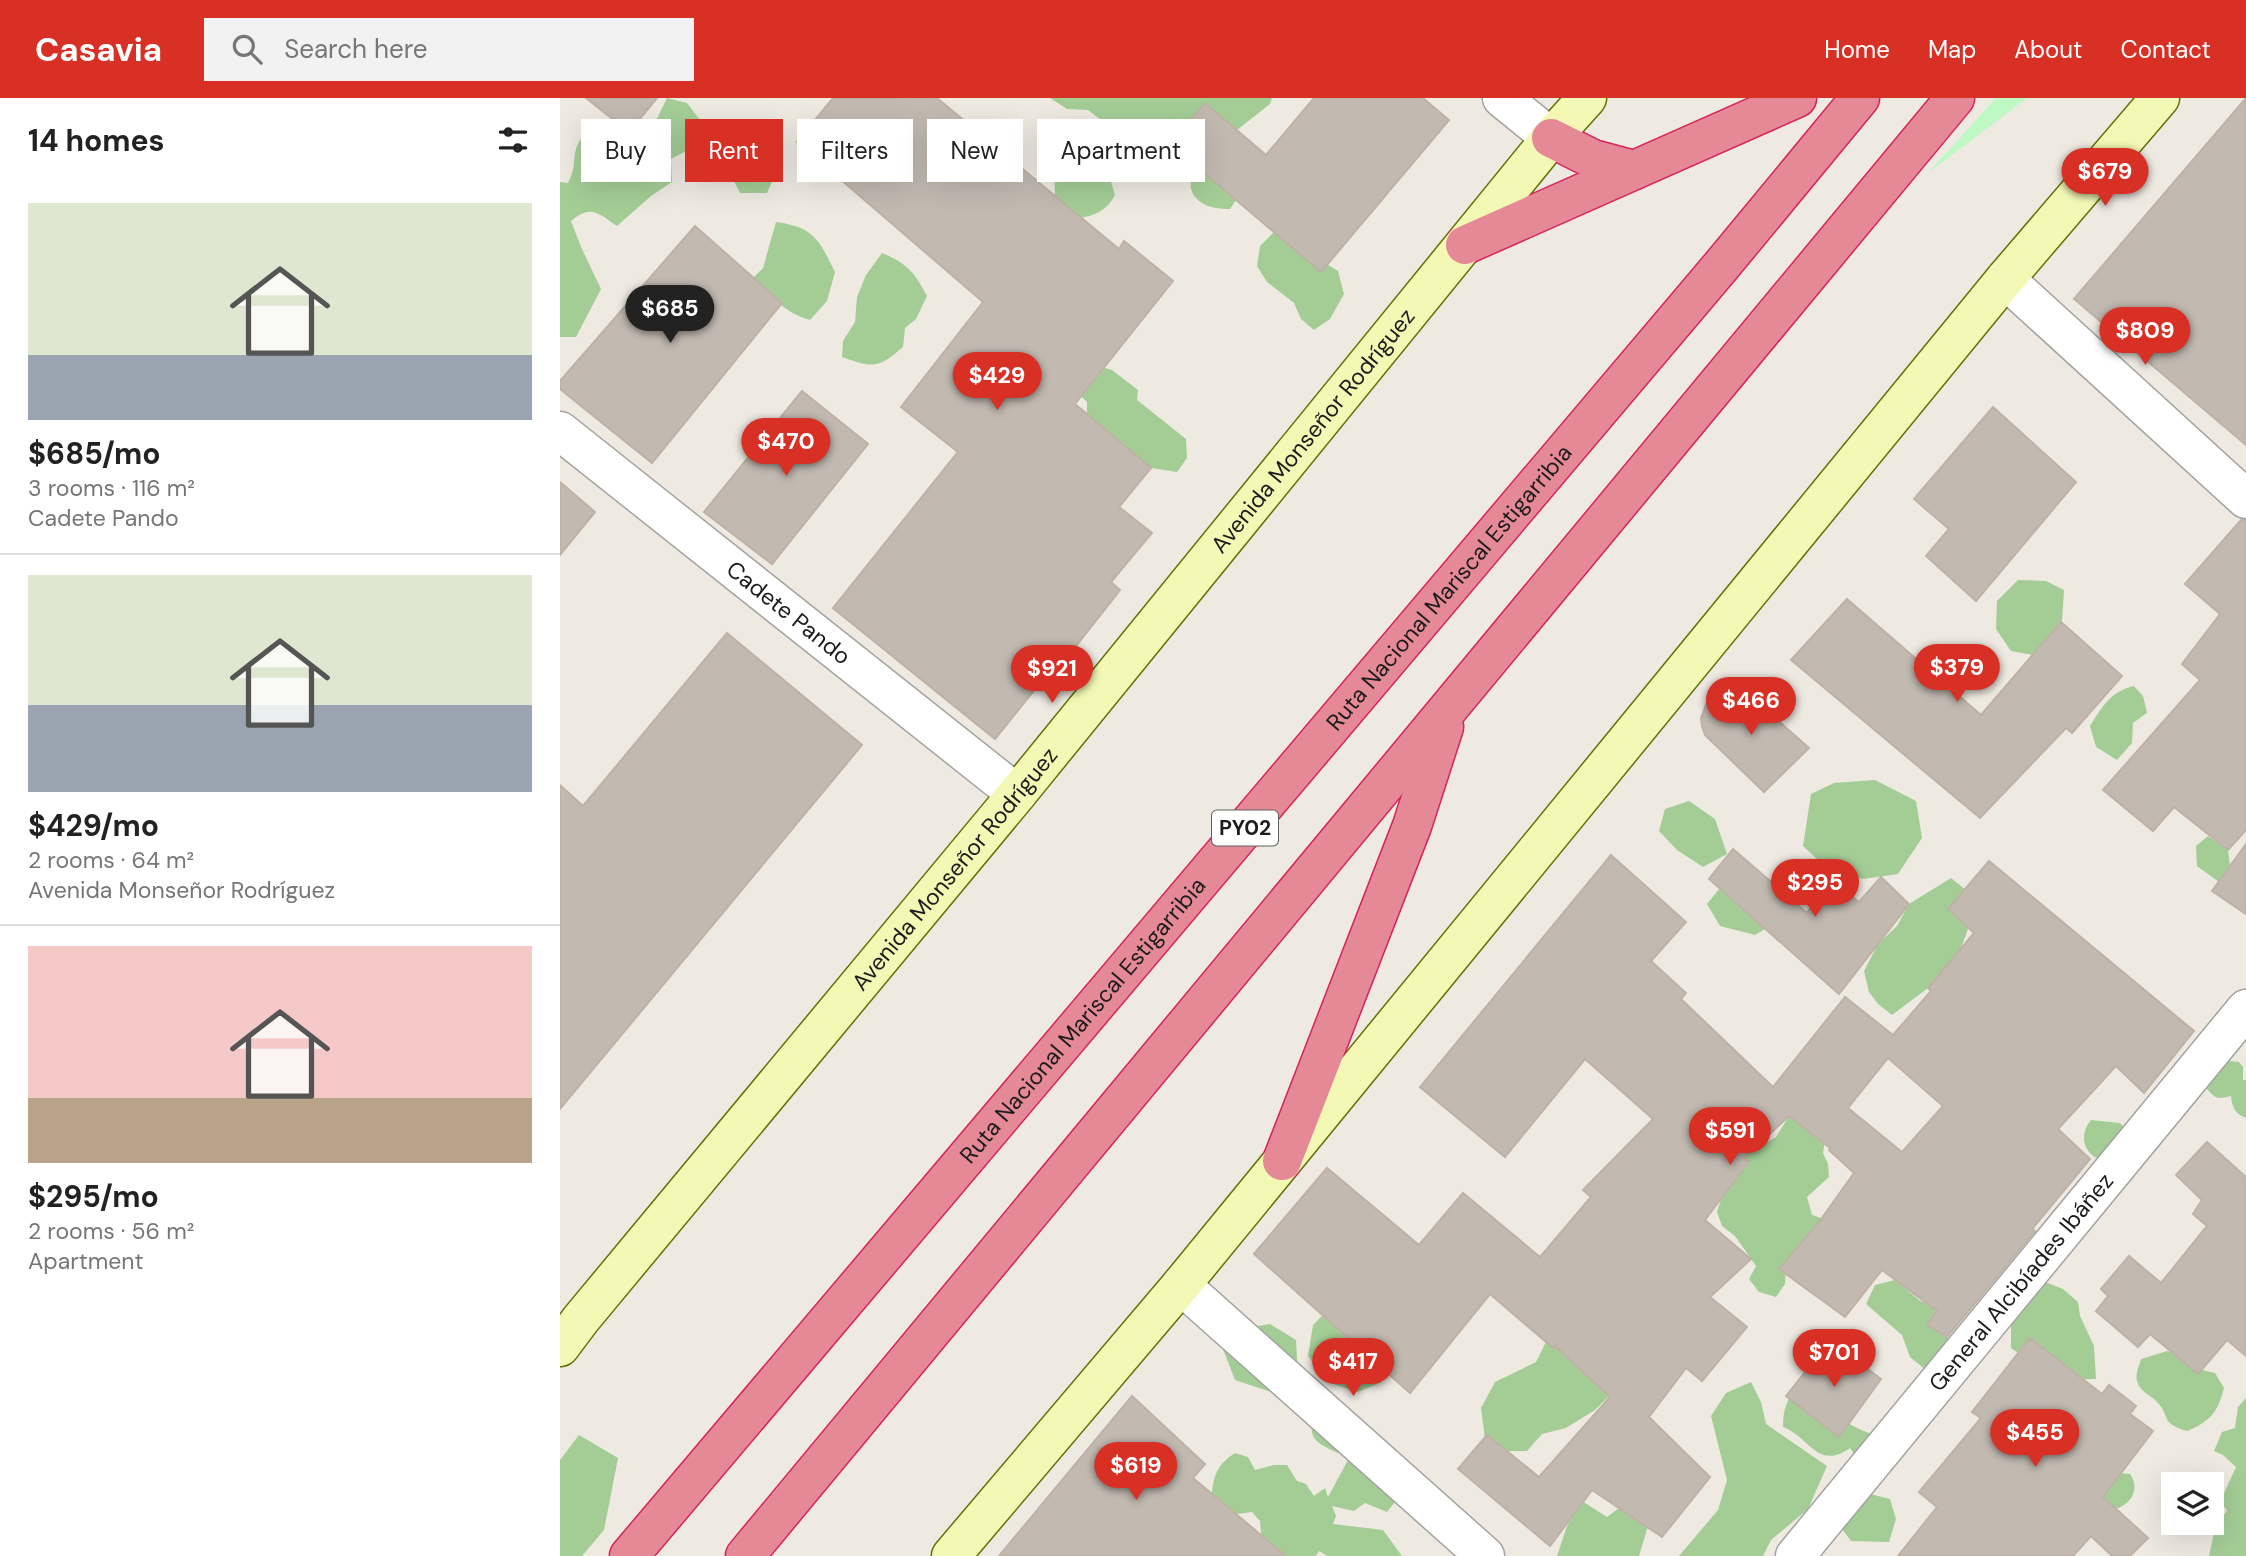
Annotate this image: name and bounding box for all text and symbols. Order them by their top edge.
search box [204,18,694,81]
text: Casavia [35,28,162,71]
icon: search [228,30,266,68]
text: Search here [284,32,428,66]
text: Home [1824,34,1890,65]
text: Map [1928,34,1976,65]
text: About [2014,34,2083,65]
text: Contact [2121,34,2211,65]
chip: Buy [581,119,671,182]
chip: Rent [685,119,783,182]
chip: Filters [797,119,913,182]
chip: New [927,119,1023,182]
chip: Apartment [1037,119,1205,182]
text: 14 homes [28,121,165,160]
icon: filters [494,121,532,159]
pin: $679 [2064,148,2146,208]
text: $679 [2078,156,2132,186]
icon: home [217,248,343,374]
pin: $685 [629,286,711,345]
text: $685 [641,293,699,323]
street label: Avenida Monseñor Rodríguez [1204,302,1421,559]
pin: $809 [2104,308,2186,367]
text: $809 [2115,315,2175,345]
pin: $429 [956,352,1038,412]
text: $429 [969,360,1025,390]
pin: $470 [745,418,827,478]
text: $470 [757,426,815,456]
text: $685/mo [28,434,161,473]
street label: Ruta Nacional Mariscal Estigarribia [1319,438,1579,737]
text: 3 rooms · 116 m² [28,473,195,503]
text: Cadete Pando [28,503,179,533]
street label: Cadete Pando [720,554,857,671]
icon: home [217,620,343,746]
pin: $379 [1916,644,1998,704]
pin: $921 [1011,646,1093,705]
text: $379 [1930,652,1984,682]
text: $921 [1027,653,1077,683]
pin: $466 [1710,678,1792,737]
text: $466 [1722,685,1780,715]
street label: Avenida Monseñor Rodríguez [845,741,1064,997]
text: $429/mo [28,806,159,845]
road number: PY02 [1212,810,1278,846]
text: 2 rooms · 64 m² [28,845,194,875]
pin: $295 [1774,860,1856,919]
text: $295 [1787,867,1843,897]
street label: Ruta Nacional Mariscal Estigarribia [953,871,1212,1169]
text: Avenida Monseñor Rodríguez [28,875,335,905]
icon: home [217,991,343,1117]
pin: $591 [1689,1108,1771,1167]
text: $591 [1705,1115,1755,1145]
street label: General Alcibíades Ibáñez [1922,1167,2120,1398]
text: $295/mo [28,1177,159,1216]
text: 2 rooms · 56 m² [28,1216,194,1246]
text: Apartment [28,1246,143,1276]
pin: $701 [1793,1330,1875,1389]
text: $701 [1809,1337,1859,1367]
pin: $417 [1312,1338,1394,1398]
text: $417 [1328,1346,1378,1376]
pin: $455 [1994,1410,2076,1469]
text: $455 [2006,1417,2064,1447]
pin: $619 [1095,1442,1177,1502]
text: $619 [1110,1450,1162,1480]
map controls [2161,1472,2224,1535]
button: layers [2161,1472,2224,1535]

